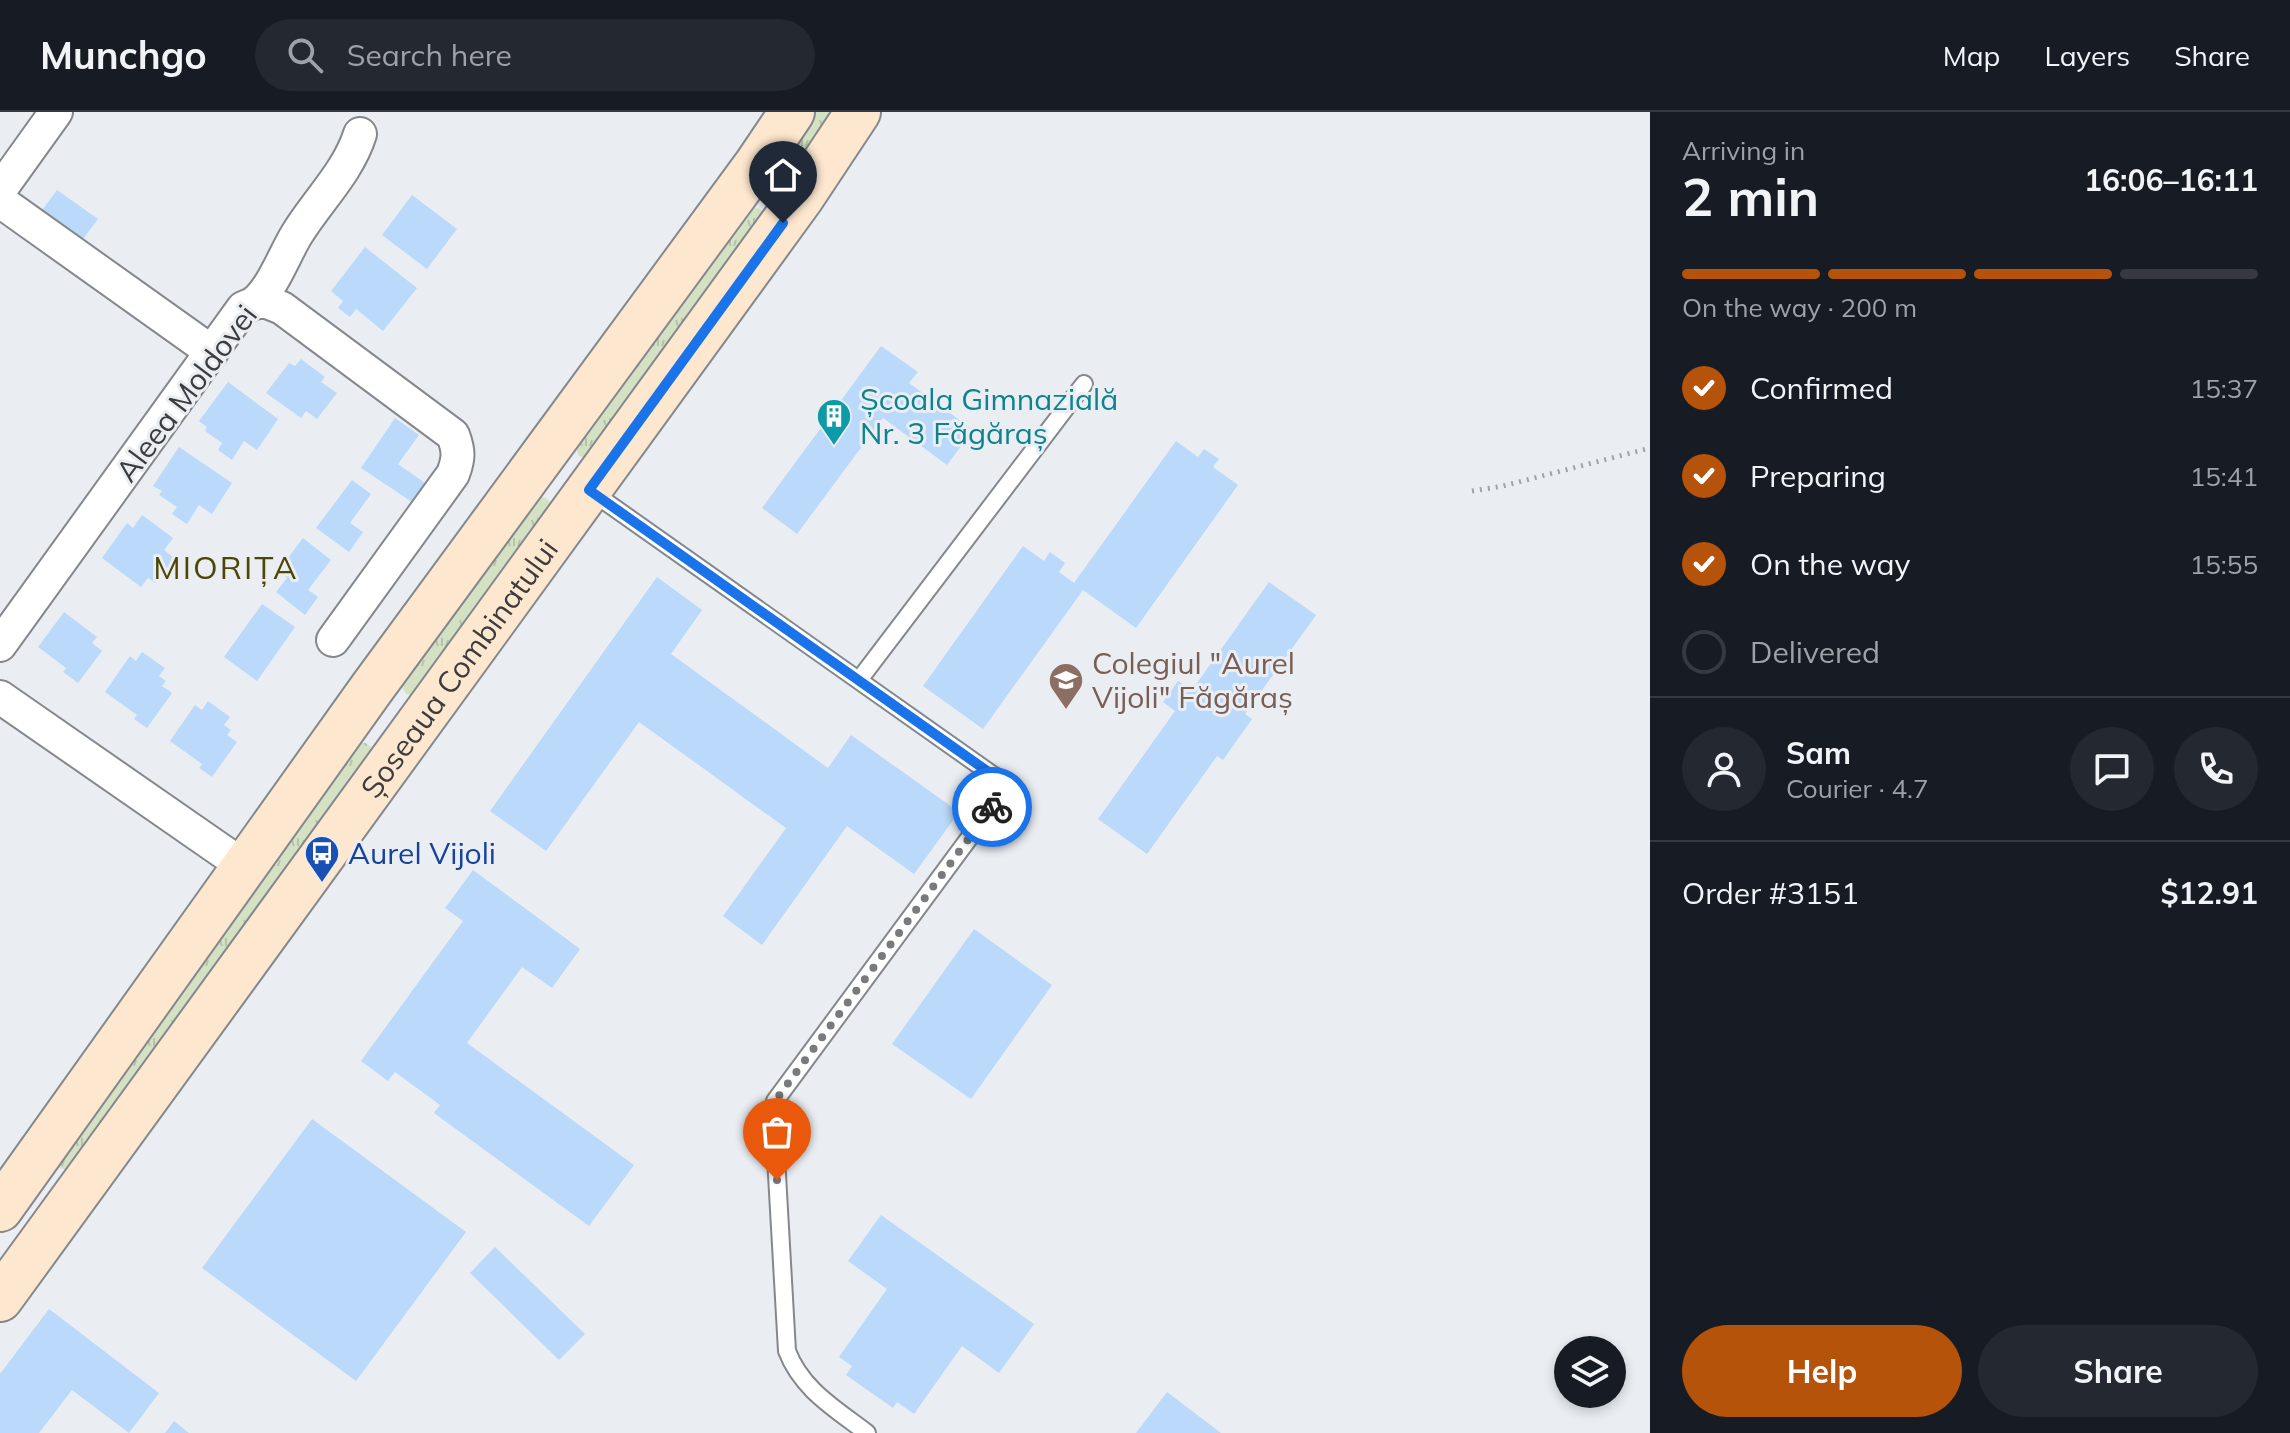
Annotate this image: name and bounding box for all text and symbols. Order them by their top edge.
search box [255,19,815,91]
text: Munchgo [40,31,207,79]
icon: search [283,33,327,77]
text: Search here [347,36,512,74]
text: Map [1943,38,2000,73]
text: Layers [2044,38,2130,73]
text: Share [2174,38,2250,73]
text: Arriving in [1682,134,1805,167]
pin [749,141,817,223]
icon: home [761,153,805,197]
text: 16:06–16:11 [2084,161,2258,199]
text: 2 min [1682,164,1819,229]
text: On the way · 200 m [1682,291,1917,324]
street label: Aleea Moldovei [107,297,265,489]
icon: check [1682,366,1726,410]
text: Confirmed [1750,369,1893,407]
text: 15:37 [2190,372,2258,405]
place label: Școala Gimnazială Nr. 3 Făgăraș [860,380,1118,452]
building icon: Școala Gimnazială Nr. 3 Făgăraș [815,397,853,447]
icon: check [1682,454,1726,498]
text: Preparing [1750,457,1886,495]
text: 15:41 [2190,460,2258,493]
street label: Șoseaua Combinatului [352,531,566,805]
icon: check [1682,542,1726,586]
text: On the way [1750,545,1910,583]
district label: MIORIȚA [153,547,299,588]
text: 15:55 [2190,548,2258,581]
text: Delivered [1750,633,1880,671]
place label: Colegiul "Aurel Vijoli" Făgăraș [1092,644,1295,716]
school or university icon: Colegiul "Aurel Vijoli" Făgăraș [1047,661,1085,711]
button: person [1682,727,1766,811]
button: chat [2070,727,2154,811]
button: phone [2174,727,2258,811]
text: Sam [1786,734,1851,772]
courier [952,767,1032,847]
text: Courier · 4.7 [1786,772,1929,805]
icon: bike [970,785,1014,829]
bus stop icon: Aurel Vijoli [303,834,341,884]
place label: Aurel Vijoli [348,834,496,872]
text: Order #3151 [1682,874,1859,912]
text: $12.91 [2161,874,2258,912]
pin [743,1098,811,1180]
icon: bag [755,1110,799,1154]
button: Help [1682,1325,1962,1417]
button: Share [1978,1325,2258,1417]
map controls [1554,1336,1626,1408]
button: layers [1554,1336,1626,1408]

